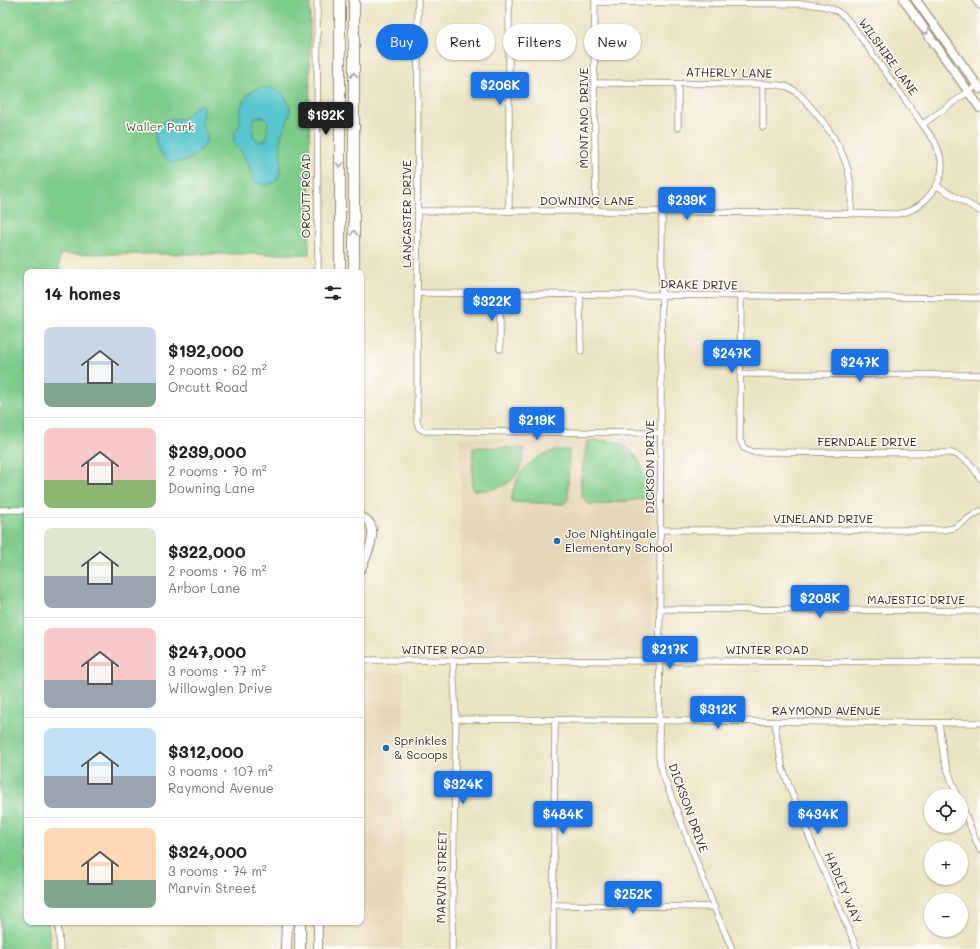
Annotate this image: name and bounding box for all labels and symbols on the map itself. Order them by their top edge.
street label: WILSHIRE LANE [855,15,922,98]
one-way arrow [921,27,928,34]
street label: ATHERLY LANE [686,63,773,81]
street label: MONTANO DRIVE [575,67,591,168]
one-way arrow [350,72,358,78]
pin: $206K [472,72,528,106]
pin: $192K [298,102,354,136]
park label: Waller Park [126,118,194,134]
street label: ORCUTT ROAD [297,154,313,238]
street label: LANCASTER DRIVE [398,160,414,268]
one-way arrow [336,162,344,168]
pin: $239K [659,187,715,221]
street label: DOWNING LANE [540,192,634,208]
one-way arrow [350,230,358,236]
street label: DRAKE DRIVE [660,275,738,293]
pin: $322K [464,288,520,322]
pin: $247K [704,340,760,374]
pin: $247K [832,349,888,383]
pin: $219K [509,407,565,441]
street label: DICKSON DRIVE [641,420,657,514]
street label: FERNDALE DRIVE [817,433,917,449]
street label: VINELAND DRIVE [773,510,873,526]
place label: Joe Nightingale Elementary School [565,525,673,555]
marker: Joe Nightingale Elementary School [552,536,562,546]
pin: $208K [792,585,848,619]
street label: MAJESTIC DRIVE [867,591,965,607]
pin: $217K [642,636,698,670]
street label: WINTER ROAD [401,641,485,657]
street label: WINTER ROAD [725,641,809,657]
pin: $312K [690,696,746,730]
street label: RAYMOND AVENUE [772,702,880,718]
place label: Sprinkles & Scoops [394,732,448,762]
marker: Sprinkles & Scoops [381,743,391,753]
street label: DICKSON DRIVE [665,761,713,855]
pin: $324K [435,771,491,805]
pin: $484K [535,801,591,835]
pin: $434K [790,801,846,835]
street label: MARVIN STREET [432,830,450,924]
street label: HADLEY WAY [822,849,866,926]
pin: $252K [605,881,661,915]

